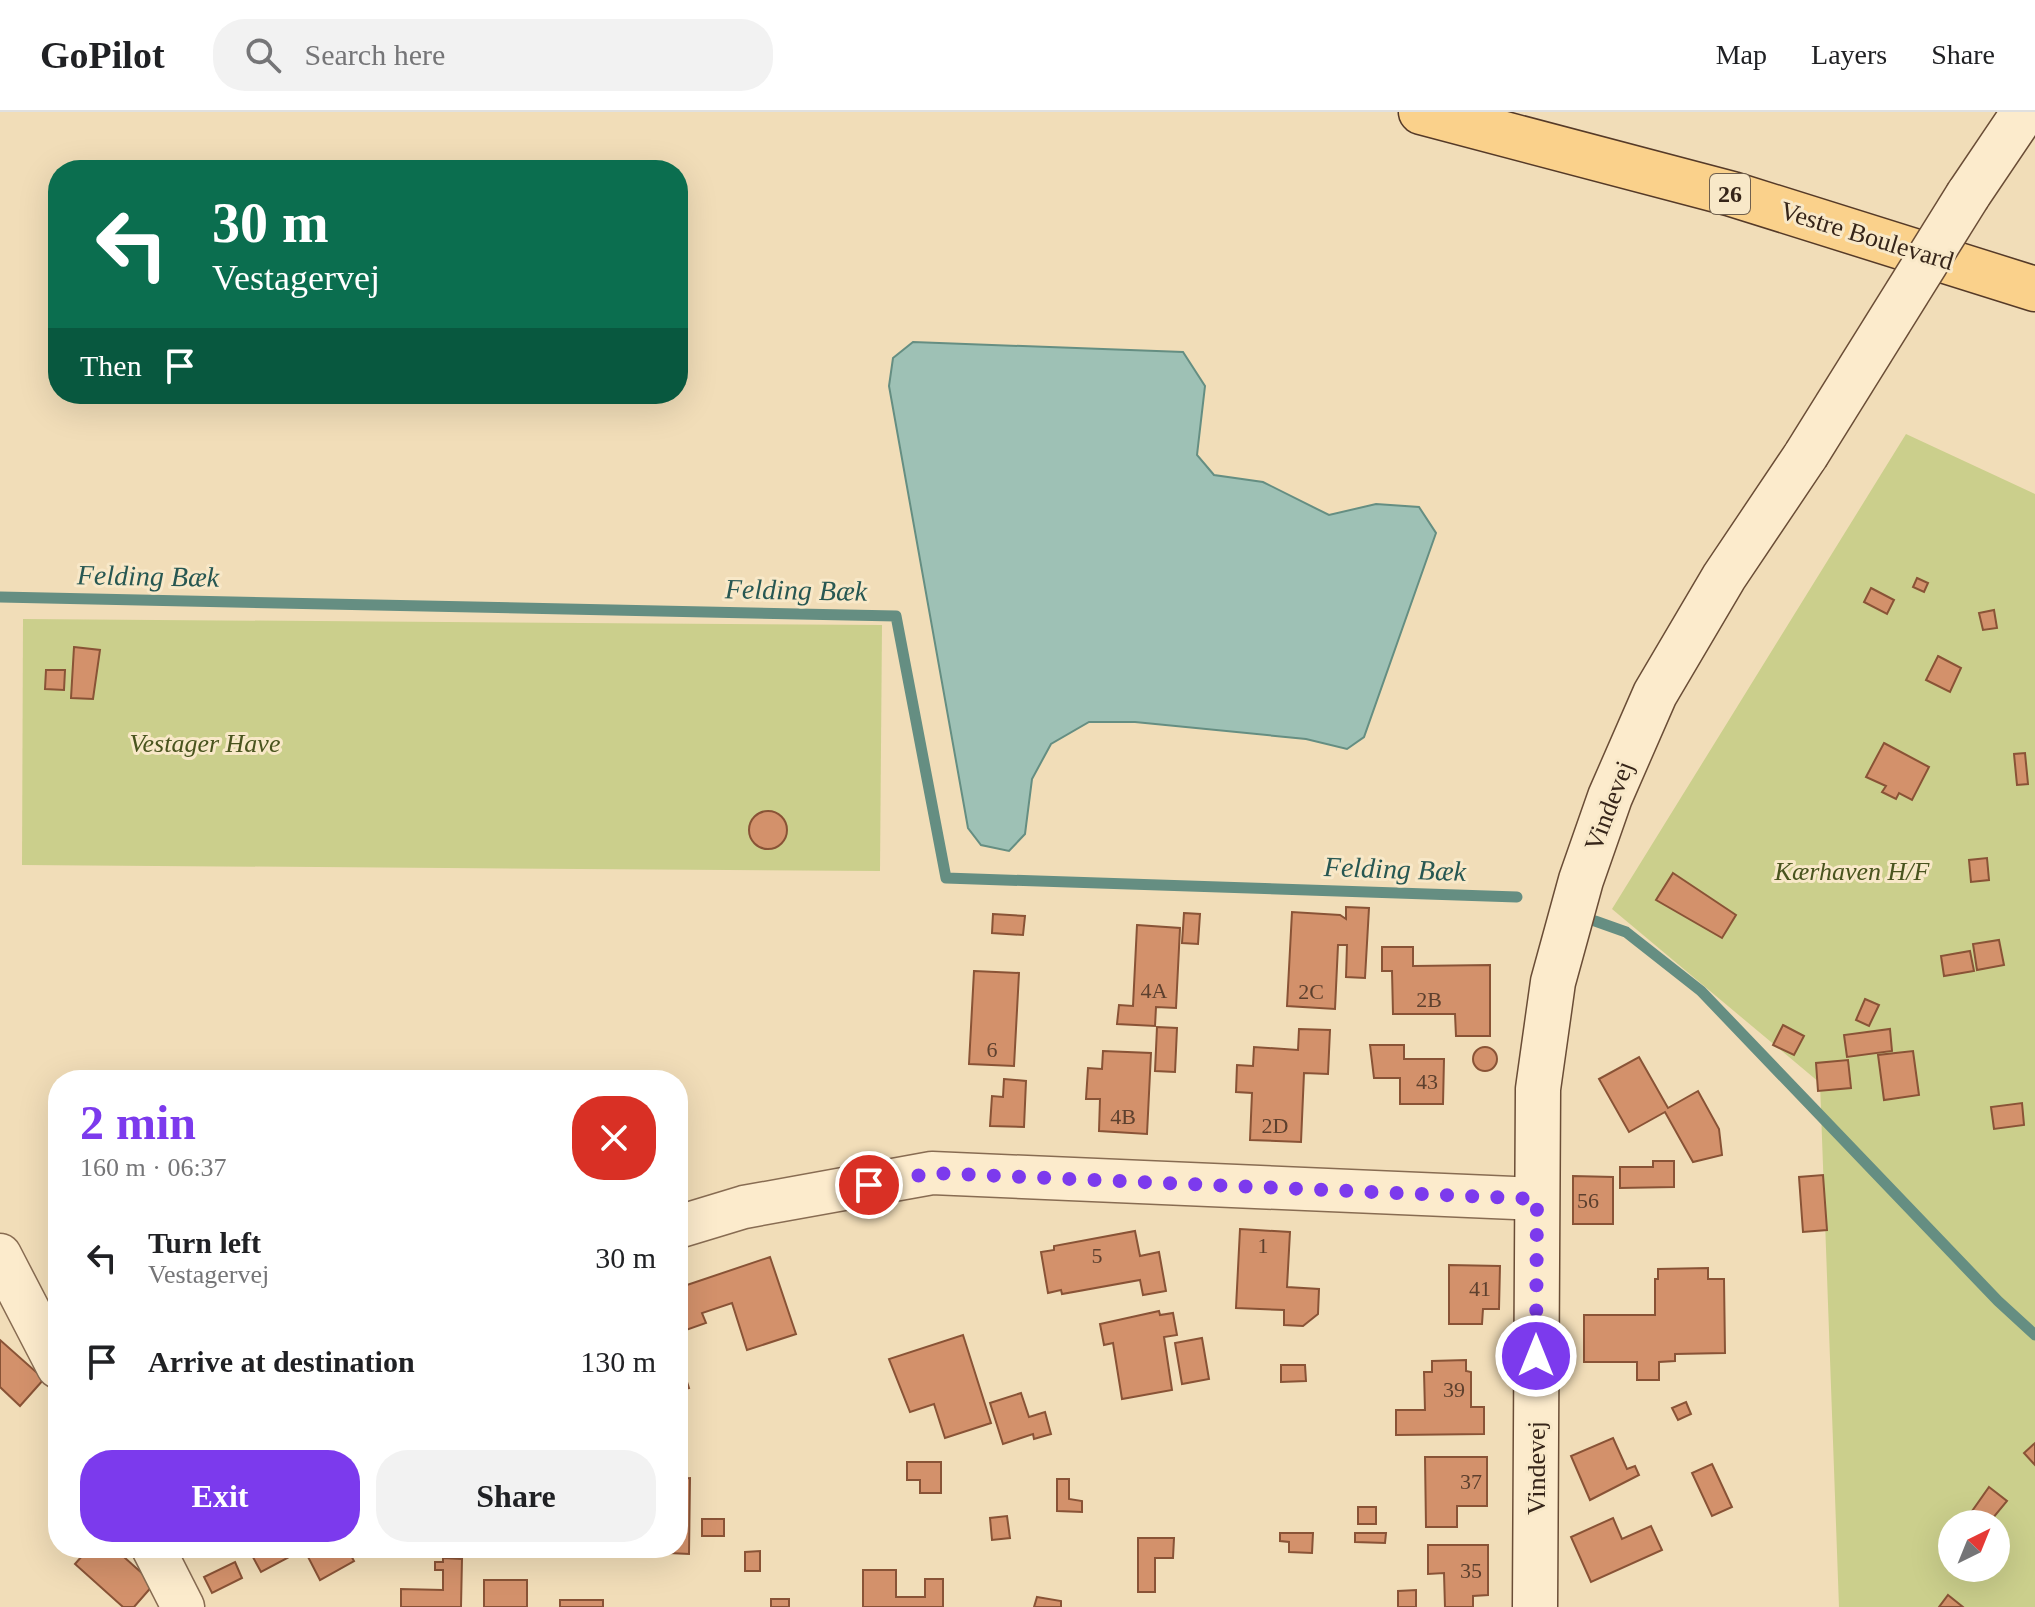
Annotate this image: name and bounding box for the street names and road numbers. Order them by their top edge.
road number: 26 [1710,174,1750,214]
street label: Vestre Boulevard [1777,196,1957,276]
street label: Vindevej [1579,757,1639,855]
street label: Vindevej [1522,1421,1551,1515]

